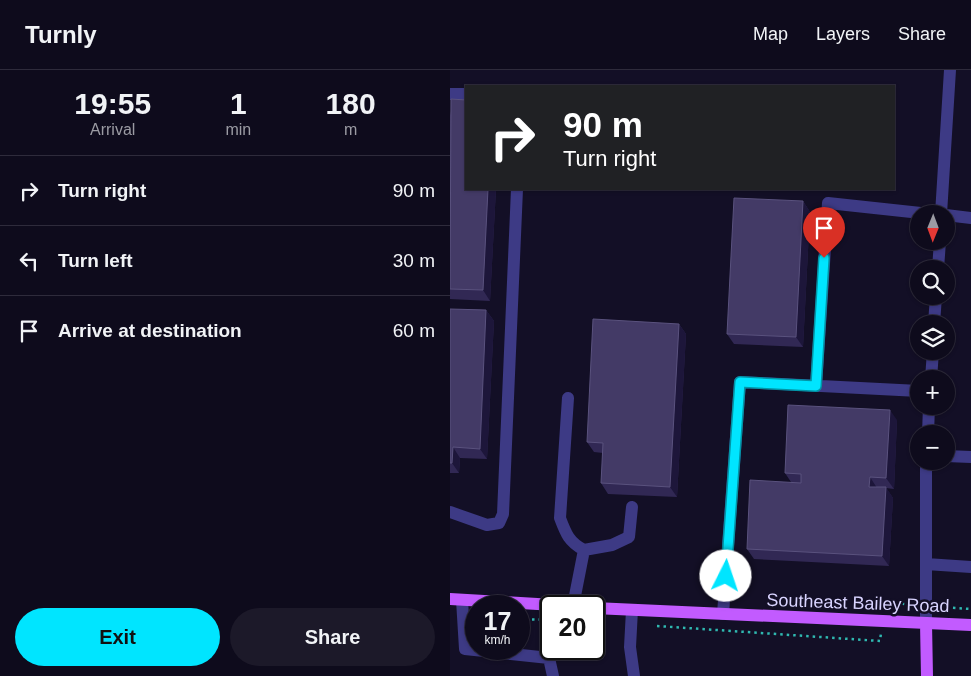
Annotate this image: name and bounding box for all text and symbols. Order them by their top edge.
text: Turnly [25,21,97,48]
text: Map [753,24,788,44]
text: Layers [816,24,870,44]
text: Share [898,24,946,44]
text: 19:55 [74,87,151,120]
text: 1 [230,87,247,120]
text: 180 [326,87,376,120]
icon: right [480,105,545,170]
text: 90 m [563,105,643,144]
text: Arrival [90,121,135,138]
text: min [225,121,251,138]
text: m [344,121,357,138]
text: Turn right [563,146,656,171]
icon: right [15,177,43,205]
text: Turn right [58,180,146,201]
text: 90 m [393,180,435,201]
north arrow [910,205,955,250]
map controls [910,205,955,470]
pin [803,207,845,258]
icon: arrive [810,214,838,242]
icon: left [15,247,43,275]
text: Turn left [58,250,133,271]
text: 30 m [393,250,435,271]
button: search [910,260,955,305]
button: layers [910,315,955,360]
icon: arrive [15,317,43,345]
text: Arrive at destination [58,320,242,341]
text: 60 m [393,320,435,341]
button: + [910,370,955,415]
button: − [910,425,955,470]
position arrow [699,549,751,601]
street label: Southeast Bailey Road [766,590,950,616]
speed limit sign: 20 [540,595,605,660]
text: 17 [484,607,511,635]
button: Exit [15,608,220,666]
button: Share [230,608,435,666]
text: km/h [484,633,511,647]

